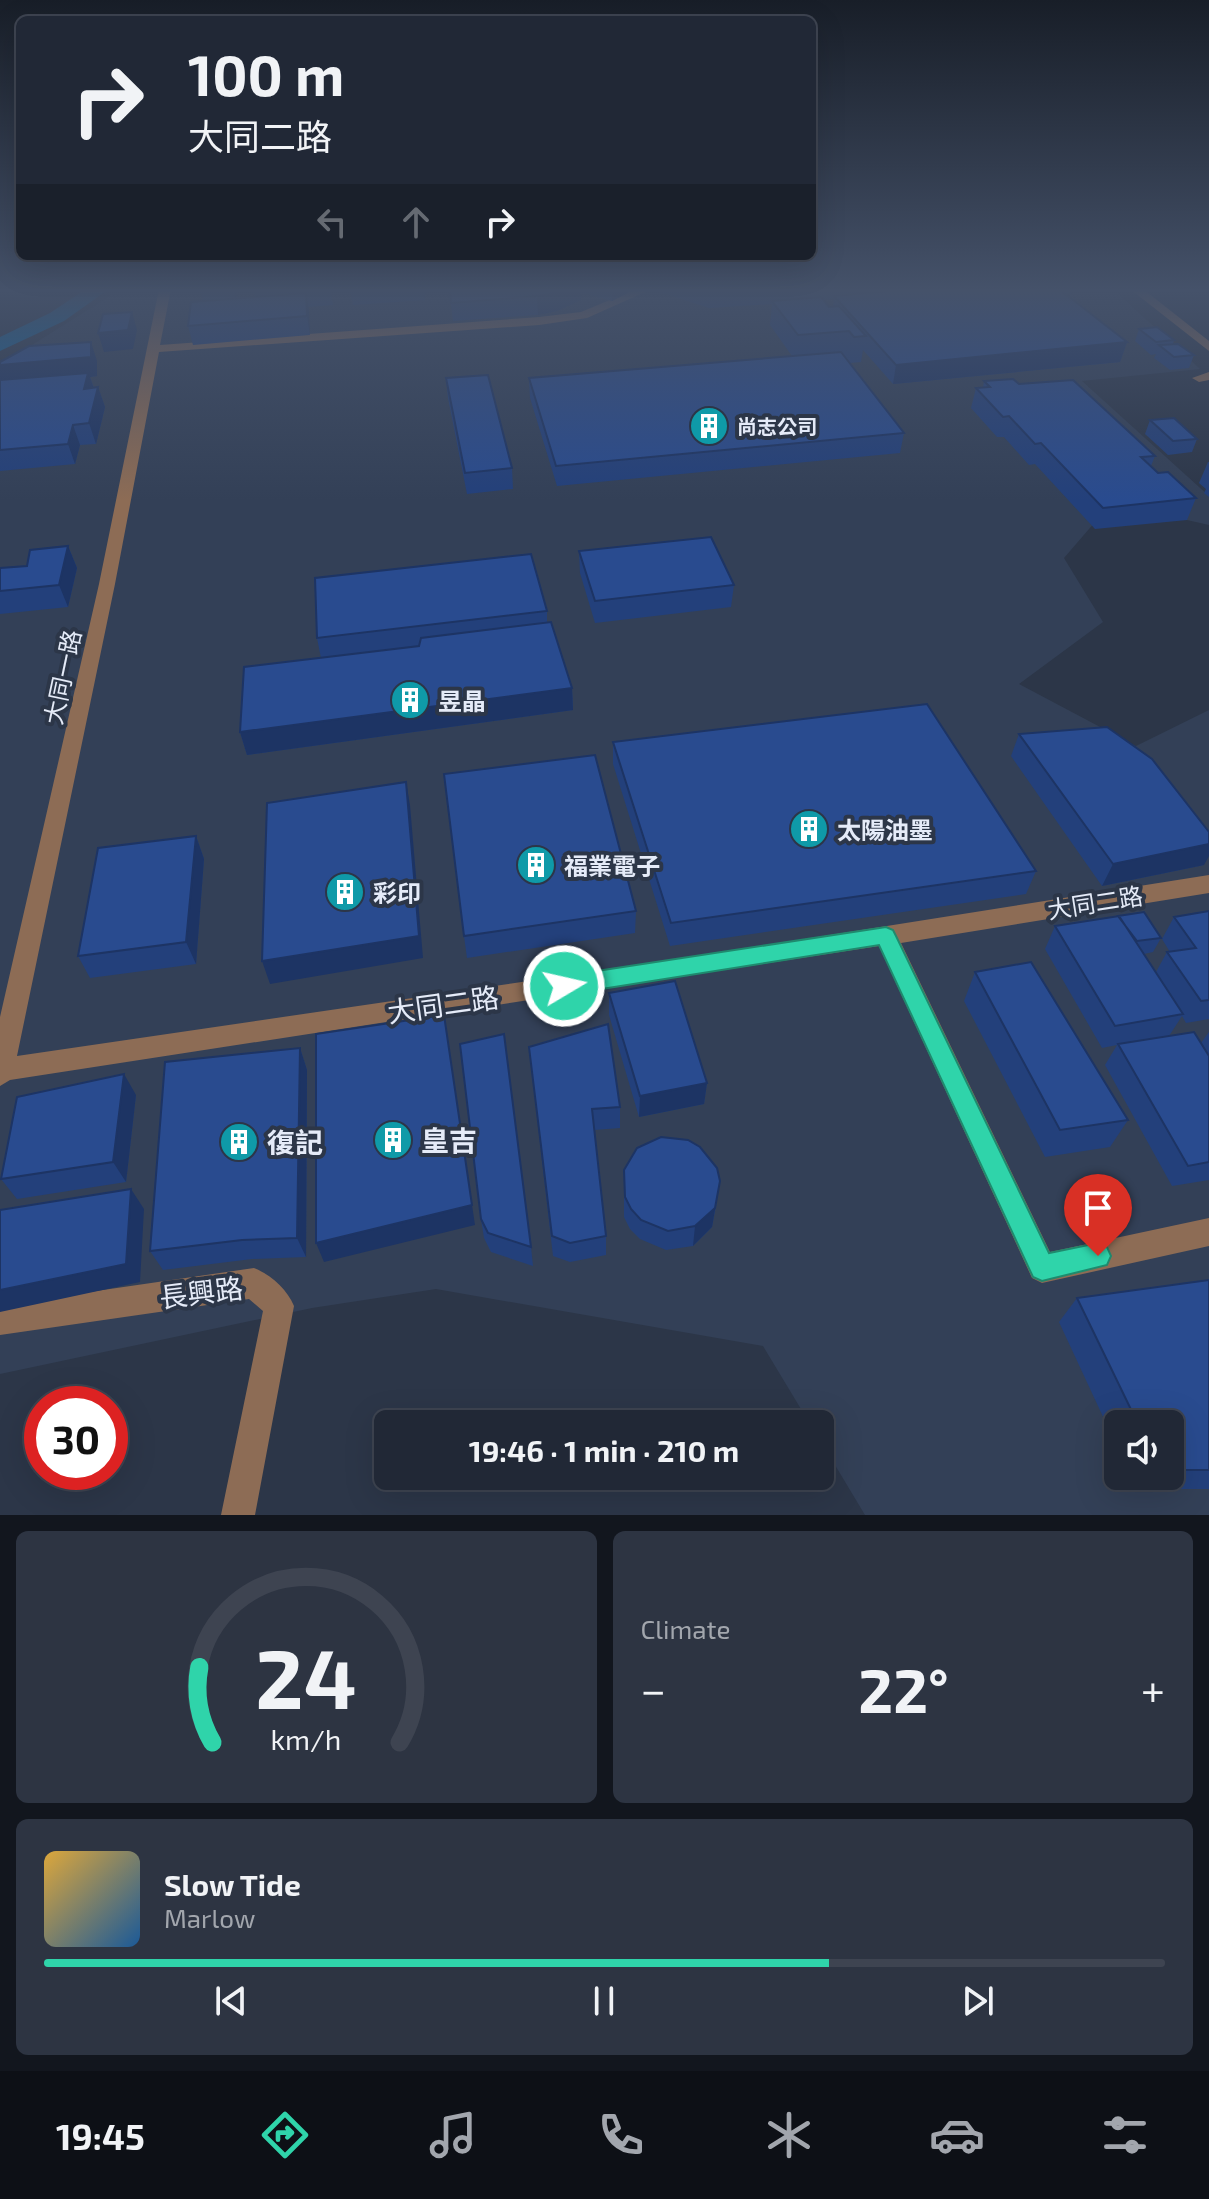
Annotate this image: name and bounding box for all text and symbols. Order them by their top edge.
text: 100 m [188,40,344,107]
icon: right [56,48,160,152]
text: 大同二路 [188,114,332,157]
icon: left [310,200,354,244]
icon: ahead [394,200,438,244]
icon: right [478,200,522,244]
building icon: 尚志公司 [688,405,730,447]
place label: 尚志公司 [737,414,817,438]
street label: 大同一路 [38,627,86,727]
building icon: 昱晶 [389,679,431,721]
place label: 昱晶 [438,686,486,715]
building icon: 太陽油墨 [788,808,830,850]
place label: 太陽油墨 [837,815,933,844]
building icon: 福業電子 [515,844,557,886]
place label: 福業電子 [564,851,660,880]
building icon: 彩印 [324,871,366,913]
place label: 彩印 [373,878,421,907]
street label: 大同二路 [1045,880,1145,924]
position arrow [522,944,606,1028]
street label: 大同二路 [385,979,501,1029]
building icon: 皇吉 [372,1119,414,1161]
building icon: 復記 [218,1121,260,1163]
place label: 皇吉 [421,1123,477,1157]
place label: 復記 [267,1125,323,1159]
pin [1064,1174,1132,1256]
icon: arrive [1076,1186,1120,1230]
street label: 長興路 [157,1270,245,1314]
speed limit sign: 30 [24,1386,128,1490]
map controls [1104,1410,1184,1490]
button: sound [1104,1410,1184,1490]
text: 19:46 · 1 min · 210 m [469,1432,739,1468]
text: Climate [641,1613,730,1644]
text: 24 [256,1626,357,1726]
text: 22° [858,1653,949,1725]
text: − [641,1662,666,1715]
text: + [1141,1662,1165,1715]
text: km/h [271,1721,342,1756]
text: Slow Tide [164,1866,301,1902]
text: Marlow [164,1902,255,1933]
icon: previous [209,1979,253,2023]
icon: pause [582,1979,626,2023]
icon: next [956,1979,1000,2023]
icon: directions [257,2107,313,2163]
icon: music [425,2107,481,2163]
icon: phone [593,2107,649,2163]
icon: climate [761,2107,817,2163]
icon: car [929,2107,985,2163]
icon: filters [1097,2107,1153,2163]
text: 19:45 [56,2114,145,2157]

